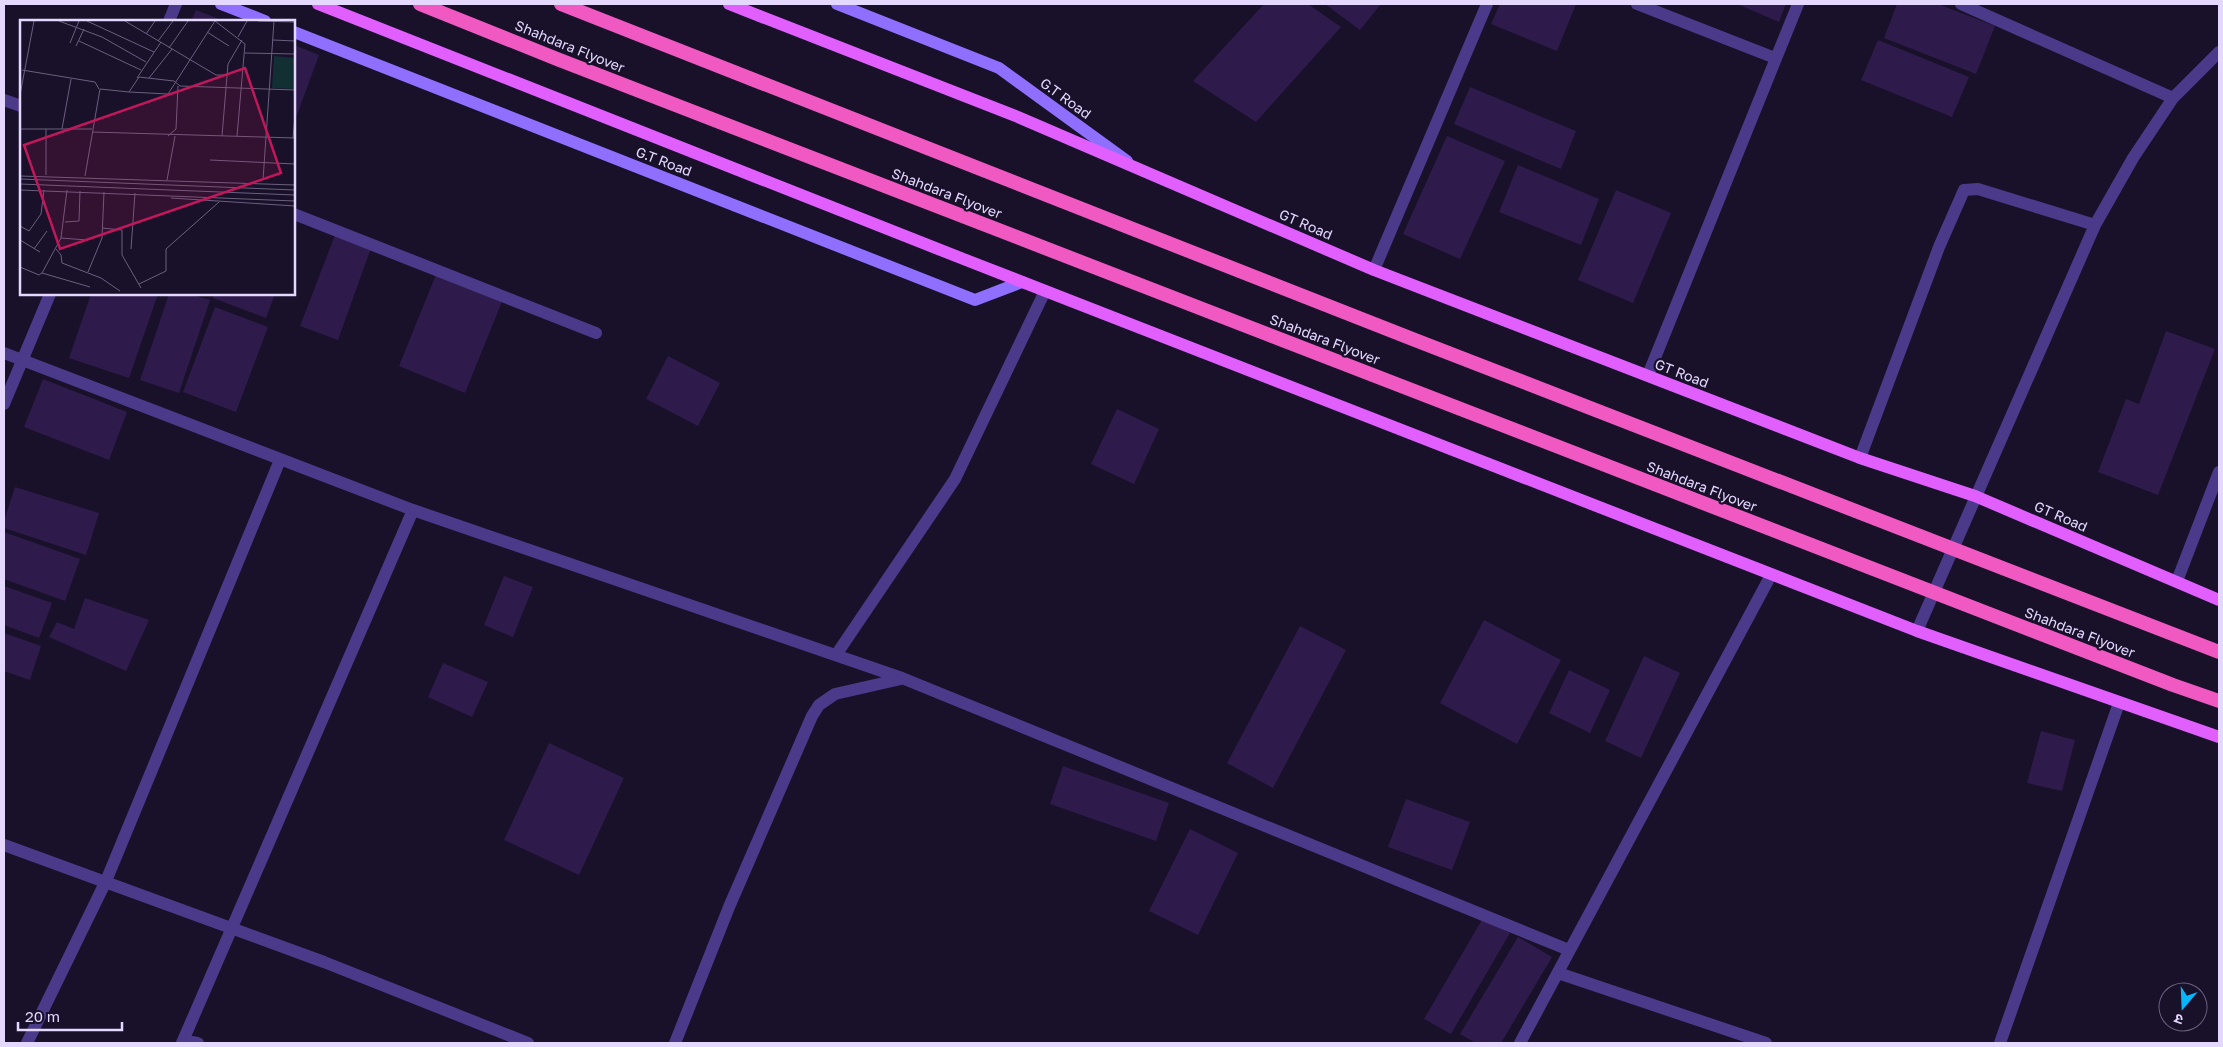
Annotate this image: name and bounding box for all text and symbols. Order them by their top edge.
street label: Shahdara Flyover [513,16,628,76]
inset map [20,20,295,295]
street label: G.T Road [1037,74,1095,122]
street label: G.T Road [634,143,694,179]
street label: Shahdara Flyover [889,164,1005,222]
street label: GT Road [1277,205,1335,243]
street label: Shahdara Flyover [1267,310,1383,368]
street label: GT Road [1653,355,1711,391]
street label: Shahdara Flyover [1644,457,1760,515]
street label: GT Road [2032,497,2090,535]
street label: Shahdara Flyover [2022,603,2138,661]
north arrow [2158,982,2208,1032]
scale bar [18,1000,121,1032]
text: 20 m [25,1007,60,1025]
text: उ [2171,1010,2185,1029]

